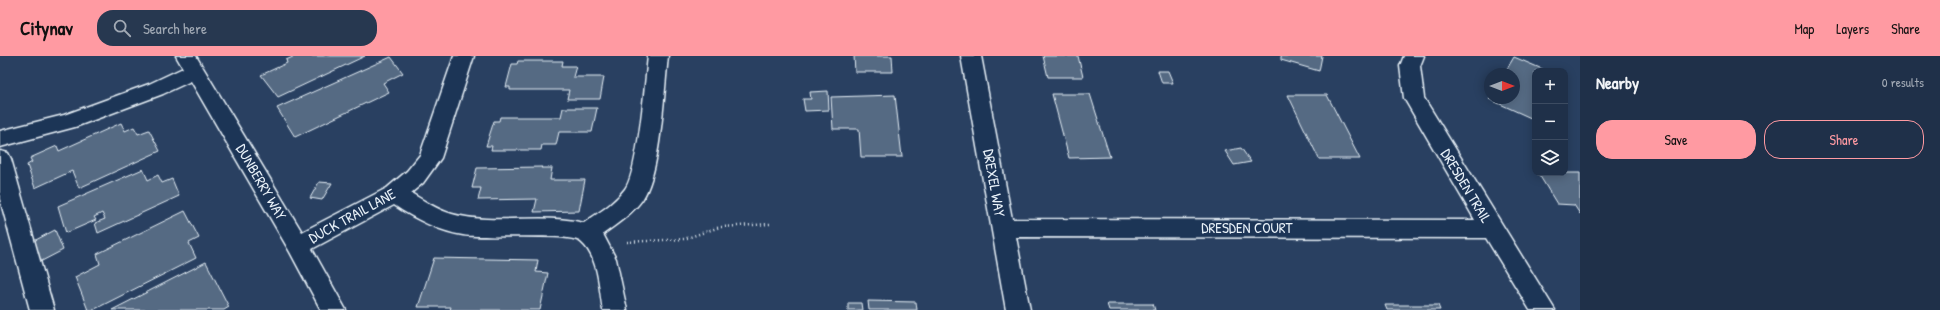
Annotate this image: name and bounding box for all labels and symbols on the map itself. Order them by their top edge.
north arrow [1484,68,1520,104]
street label: DUNBERRY WAY [231,140,292,224]
street label: DRESDEN TRAIL [1436,145,1497,227]
street label: DREXEL WAY [978,147,1011,219]
street label: DUCK TRAIL LANE [305,183,399,248]
street label: DRESDEN COURT [1201,217,1294,238]

